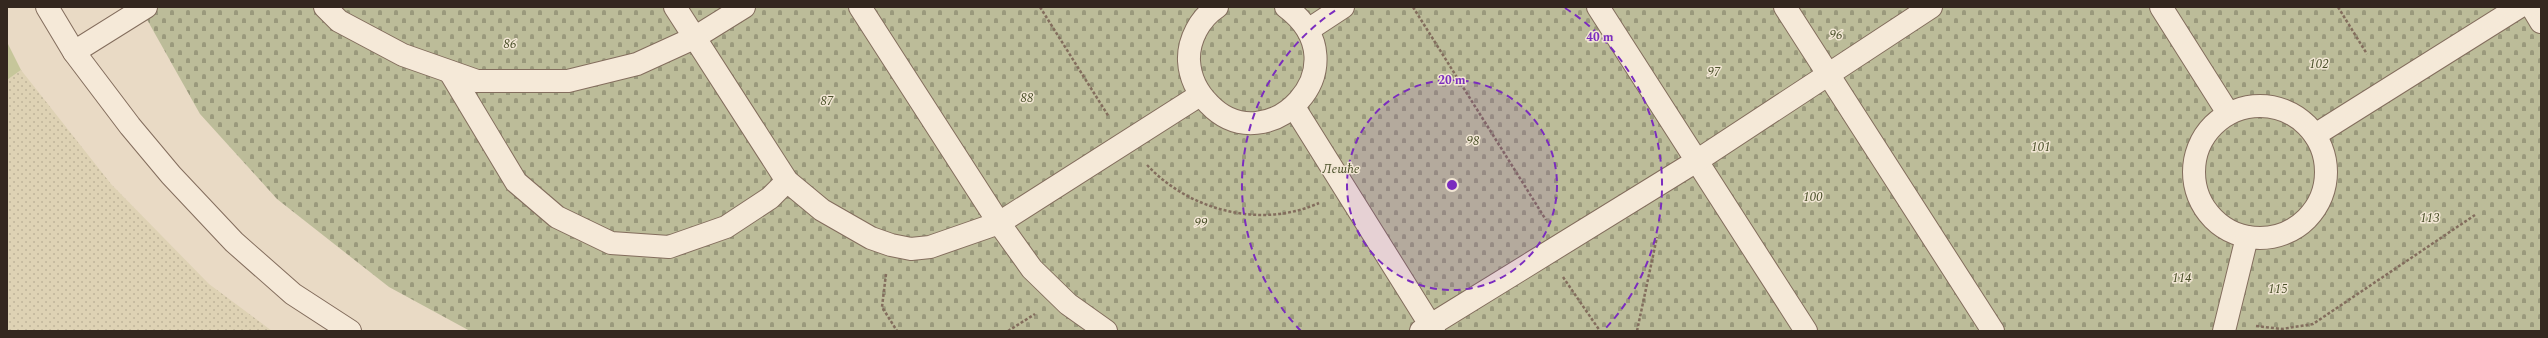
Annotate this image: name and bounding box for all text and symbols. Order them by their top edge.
park label: 96 [1830,25,1843,45]
text: 40 m [1586,28,1614,47]
park label: 86 [504,34,517,54]
park label: 102 [2309,54,2329,74]
park label: 97 [1708,62,1721,82]
text: 20 m [1438,71,1466,90]
park label: 88 [1021,88,1034,108]
park label: 87 [821,91,834,111]
park label: 98 [1467,131,1480,151]
park label: 101 [2031,137,2051,157]
park label: Лешће [1321,159,1360,179]
centre of rings [1445,178,1459,192]
park label: 100 [1803,187,1823,207]
park label: 113 [2420,208,2440,228]
park label: 99 [1195,213,1208,233]
park label: 114 [2172,268,2192,288]
park label: 115 [2268,279,2288,299]

